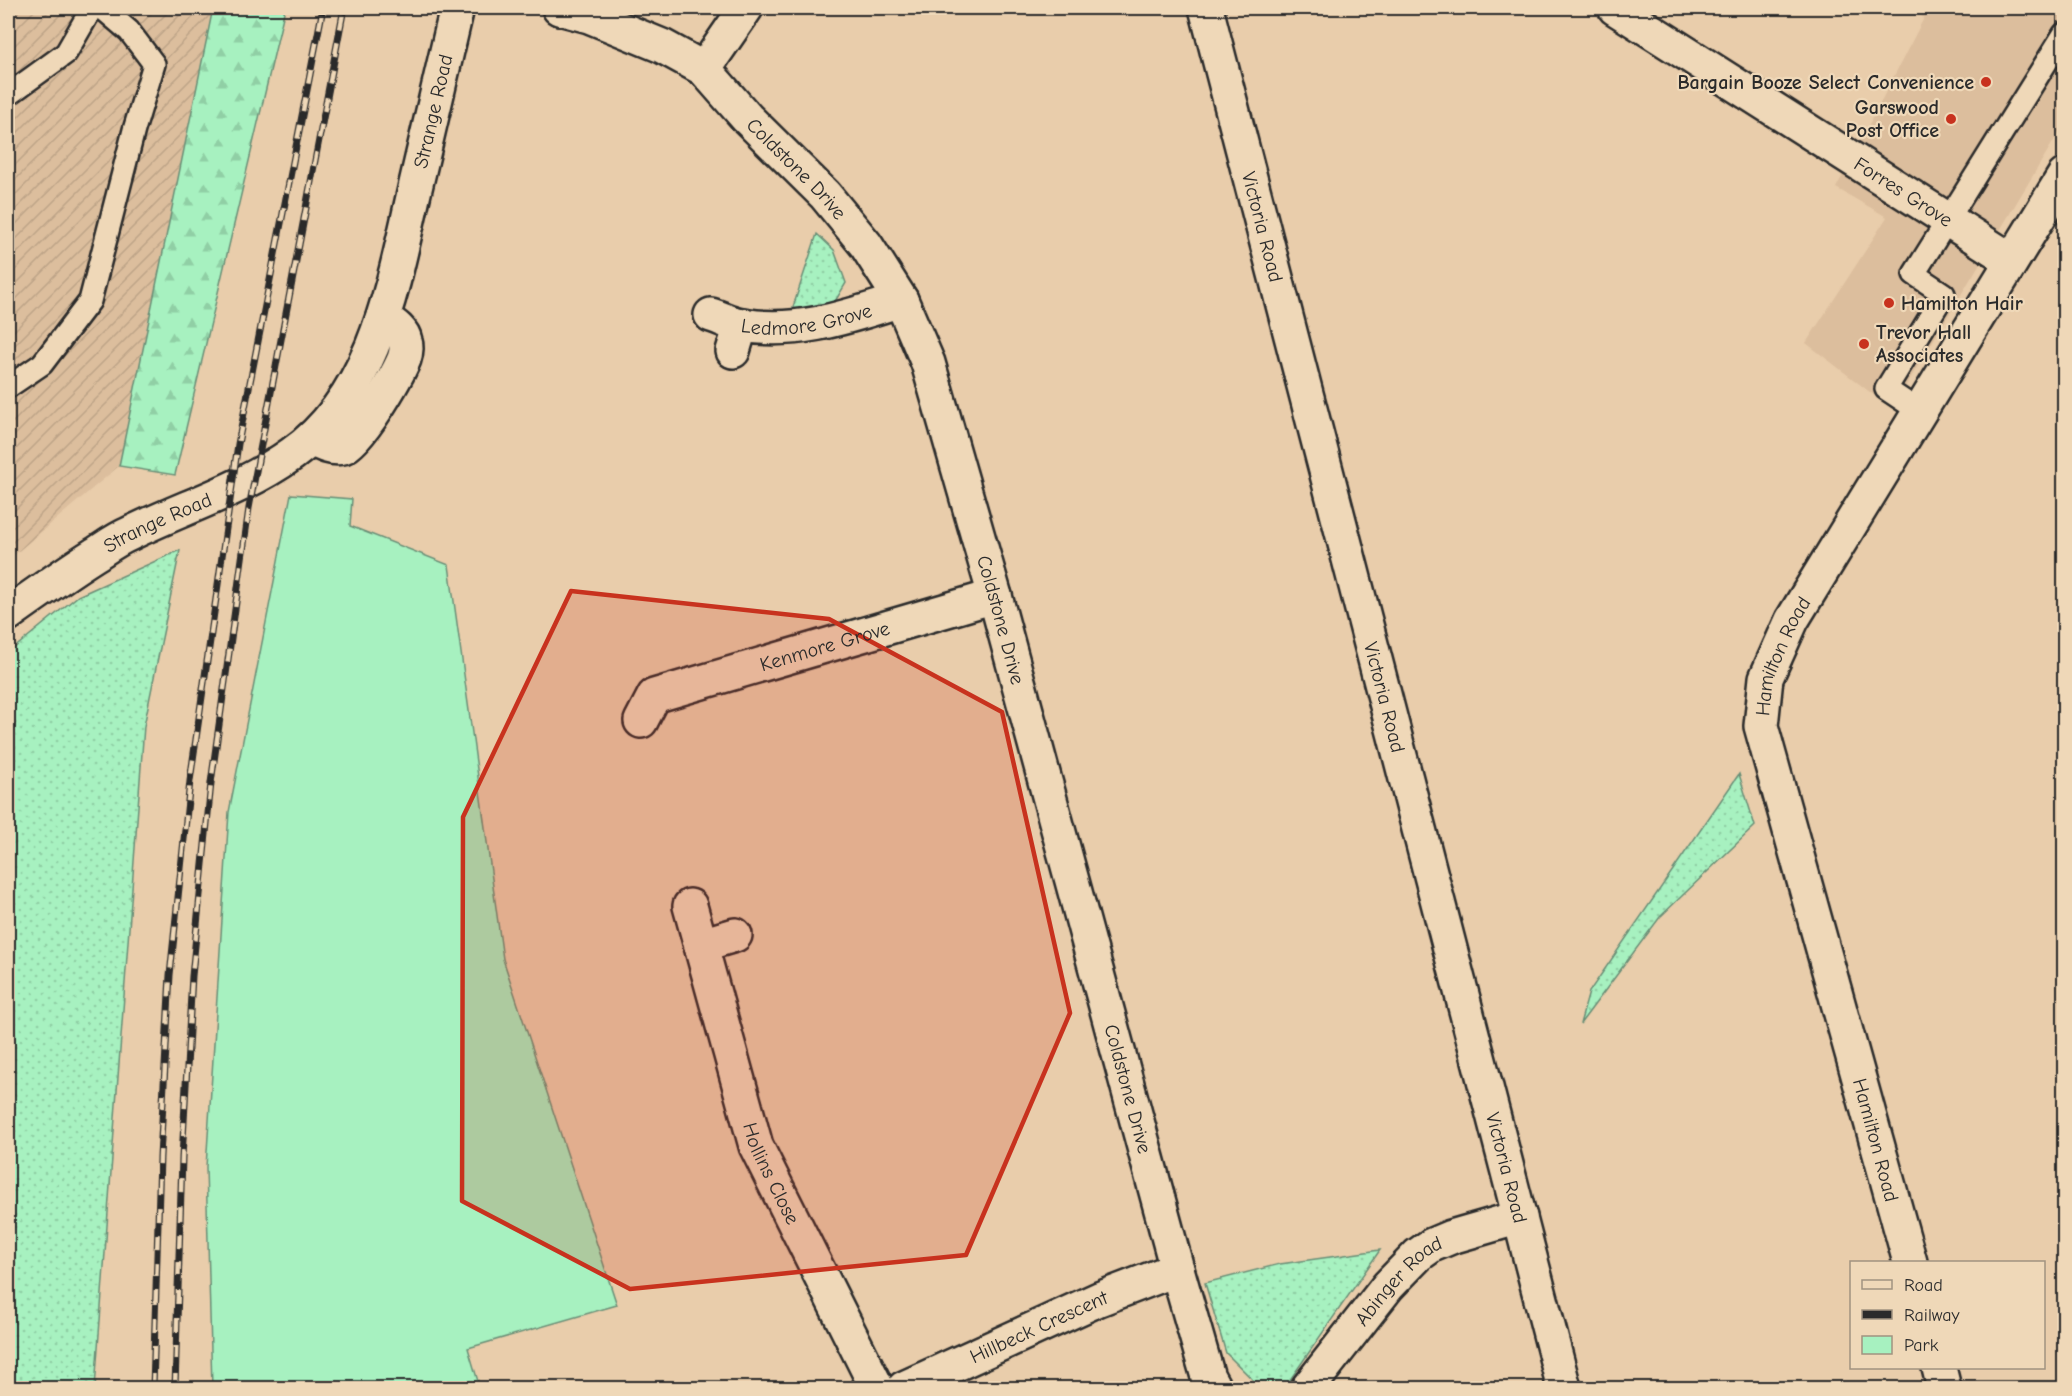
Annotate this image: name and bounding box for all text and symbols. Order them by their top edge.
street label: Strange Road [409,52,458,171]
place label: Bargain Booze Select Convenience [1677,71,1974,94]
marker: Bargain Booze Select Convenience [1979,75,1993,89]
place label: Garswood Post Office [1846,96,1939,142]
marker: Garswood Post Office [1944,112,1958,126]
street label: Coldstone Drive [742,113,851,224]
street label: Forres Grove [1850,152,1957,232]
street label: Victoria Road [1237,169,1288,285]
place label: Hamilton Hair [1901,292,2023,315]
marker: Hamilton Hair [1882,296,1896,310]
street label: Ledmore Grove [740,299,875,340]
place label: Trevor Hall Associates [1876,321,1971,367]
marker: Trevor Hall Associates [1857,337,1871,351]
street label: Strange Road [99,488,215,558]
street label: Coldstone Drive [972,553,1029,687]
street label: Hamilton Road [1751,593,1815,717]
street label: Kenmore Grove [757,617,892,676]
street label: Victoria Road [1359,640,1410,755]
street label: Coldstone Drive [1099,1022,1156,1156]
street label: Hamilton Road [1848,1076,1903,1204]
street label: Victoria Road [1481,1110,1532,1226]
street label: Hollins Close [738,1120,804,1228]
street label: Abinger Road [1350,1231,1445,1330]
legend [1850,1261,2045,1369]
text: Road [1904,1275,1943,1296]
street label: Hillbeck Crescent [966,1285,1112,1368]
text: Railway [1904,1305,1961,1326]
text: Park [1904,1335,1939,1356]

